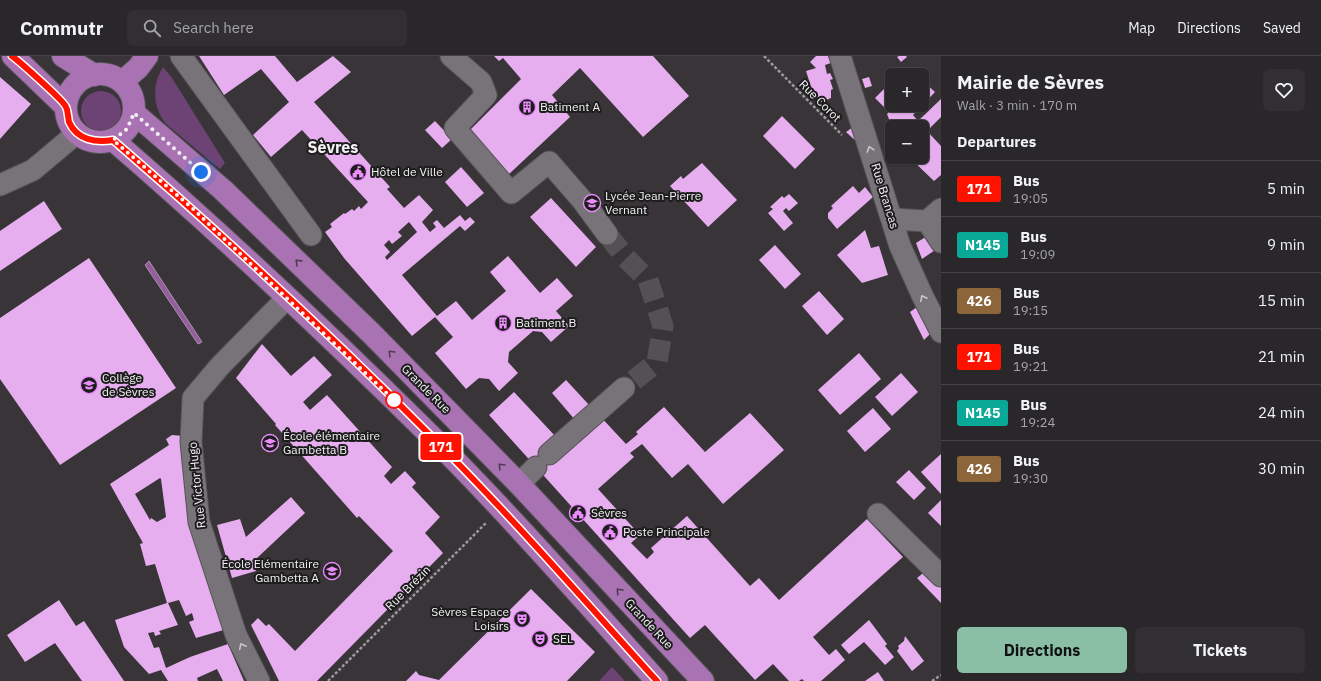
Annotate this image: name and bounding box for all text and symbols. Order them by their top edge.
search box [127,10,407,46]
text: Commutr [20,16,103,40]
icon: search [141,17,163,39]
text: Search here [173,18,254,37]
text: Map [1128,19,1155,37]
text: Directions [1177,19,1241,37]
text: Saved [1263,19,1301,37]
map controls [885,68,929,164]
button: + [885,68,929,112]
button: heart [1263,69,1305,111]
text: Mairie de Sèvres [957,70,1104,94]
street label: Rue Corot [796,76,845,125]
building icon: Batiment A [517,97,537,117]
text: Walk · 3 min · 170 m [957,97,1077,114]
place label: Batiment A [540,99,600,114]
button: − [885,120,929,164]
text: Departures [957,132,1036,151]
district label: Sèvres [308,137,358,157]
one-way arrow [866,146,875,153]
street label: Rue Brancas [868,161,903,231]
your location [191,162,211,182]
public building icon: Hôtel de Ville [348,162,368,182]
place label: Hôtel de Ville [371,164,443,179]
text: Bus [1013,171,1040,190]
text: 5 min [1267,179,1305,198]
text: 171 [966,180,992,198]
place label: Lycée Jean-Pierre Vernant [605,188,702,217]
text: 19:05 [1013,190,1048,207]
school or university icon: Lycée Jean-Pierre Vernant [582,193,602,213]
text: Bus [1020,227,1047,246]
text: 9 min [1267,235,1305,254]
text: N145 [965,236,1000,254]
text: 19:09 [1020,246,1055,263]
one-way arrow [295,260,302,267]
text: Bus [1013,283,1040,302]
text: 15 min [1258,291,1305,310]
text: 426 [966,292,992,310]
one-way arrow [920,294,928,302]
text: 19:15 [1013,302,1048,319]
building icon: Batiment B [493,313,513,333]
place label: Batiment B [516,315,576,330]
text: Bus [1013,339,1040,358]
text: 21 min [1258,347,1305,366]
text: 171 [966,348,992,366]
one-way arrow [388,350,396,358]
text: 19:21 [1013,358,1048,375]
street label: Grande Rue [399,361,454,417]
place label: Collège de Sèvres [102,370,155,399]
school or university icon: Collège de Sèvres [79,375,99,395]
unlabelled marker [385,391,403,409]
text: Bus [1020,395,1047,414]
text: 24 min [1258,403,1305,422]
text: N145 [965,404,1000,422]
text: 19:24 [1020,414,1055,431]
place label: École élémentaire Gambetta B [283,428,381,457]
school or university icon: École élémentaire Gambetta B [260,433,280,453]
line badge: 171 [418,434,464,460]
text: 171 [428,438,454,456]
street label: Rue Victor Hugo [184,441,208,529]
text: Bus [1013,451,1040,470]
text: 30 min [1258,459,1305,478]
text: 426 [966,460,992,478]
one-way arrow [498,463,506,471]
text: 19:30 [1013,470,1048,487]
public building icon: Sèvres [568,503,588,523]
place label: Sèvres [591,505,627,520]
public building icon: Poste Principale [600,522,620,542]
place label: Poste Principale [623,524,710,539]
place label: École Elémentaire Gambetta A [221,556,319,585]
school or university icon: École Elémentaire Gambetta A [322,561,342,581]
street label: Rue Brézin [382,562,433,613]
one-way arrow [617,589,624,596]
street label: Grande Rue [622,595,677,652]
place label: Sèvres Espace Loisirs [431,604,509,633]
theatre icon: Sèvres Espace Loisirs [512,609,532,629]
button: Directions [957,627,1127,673]
button: Tickets [1135,627,1305,673]
theatre icon: SEL [530,629,550,649]
place label: SEL [553,631,573,646]
one-way arrow [239,643,247,650]

